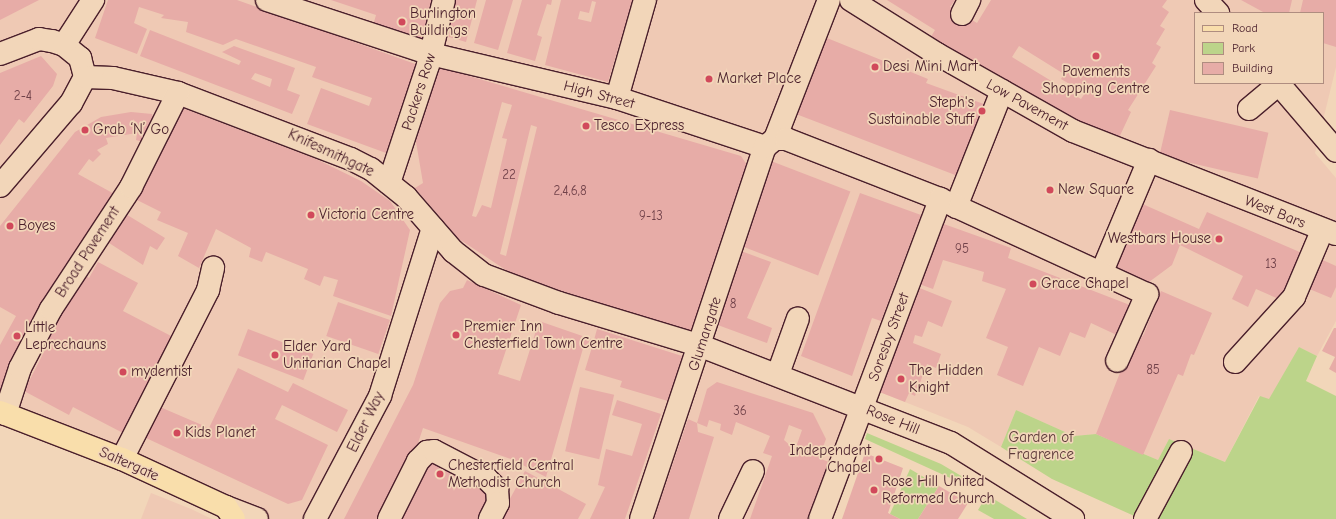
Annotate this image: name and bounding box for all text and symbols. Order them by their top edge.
place label: Burlington Buildings [410,4,476,39]
legend [1194,12,1324,84]
marker: Burlington Buildings [397,17,407,27]
text: Road [1232,21,1258,35]
text: Park [1232,41,1255,55]
street label: Packers Row [398,51,440,133]
marker: Pavements Shopping Centre [1091,51,1101,61]
place label: Desi Mini Mart [883,58,978,76]
text: Building [1232,61,1273,75]
marker: Desi Mini Mart [870,62,880,72]
place label: Pavements Shopping Centre [1042,62,1150,97]
place label: Market Place [717,70,801,88]
marker: Market Place [704,74,714,84]
street label: Low Pavement [983,75,1071,135]
street label: High Street [562,77,636,113]
house number: 2-4 [14,88,32,104]
place label: Steph's Sustainable Stuff [868,93,974,128]
marker: Steph's Sustainable Stuff [977,106,987,116]
place label: Tesco Express [594,117,684,135]
place label: Grab ‘N’ Go [93,121,169,139]
marker: Tesco Express [581,121,591,131]
marker: Grab ‘N’ Go [80,125,90,135]
street label: Knifesmithgate [285,125,377,181]
house number: 22 [502,167,516,183]
place label: New Square [1058,181,1134,199]
house number: 2,4,6,8 [553,183,587,199]
marker: New Square [1045,185,1055,195]
street label: West Bars [1242,192,1308,232]
street label: Broad Pavement [52,203,124,301]
place label: Victoria Centre [319,206,414,224]
house number: 9-13 [639,208,663,224]
marker: Victoria Centre [306,210,316,220]
place label: Boyes [18,217,55,235]
marker: Boyes [5,221,15,231]
place label: Westbars House [1108,230,1211,248]
marker: Westbars House [1214,234,1224,244]
house number: 95 [955,241,969,257]
house number: 13 [1265,256,1277,272]
place label: Grace Chapel [1041,275,1129,293]
marker: Grace Chapel [1028,279,1038,289]
street label: Soresby Street [865,290,913,384]
street label: Glumangate [685,295,725,373]
house number: 8 [730,296,736,312]
place label: Premier Inn Chesterfield Town Centre [464,317,623,352]
place label: Little Leprechauns [25,318,106,353]
marker: Premier Inn Chesterfield Town Centre [451,330,461,340]
marker: Little Leprechauns [12,331,22,341]
place label: Elder Yard Unitarian Chapel [283,337,391,372]
marker: Elder Yard Unitarian Chapel [270,350,280,360]
place label: The Hidden Knight [909,361,983,396]
house number: 85 [1146,362,1160,378]
place label: mydentist [131,363,192,381]
marker: mydentist [118,367,128,377]
marker: The Hidden Knight [896,374,906,384]
street label: Elder Way [344,389,388,455]
street label: Rose Hill [864,401,922,439]
house number: 36 [733,403,747,419]
place label: Kids Planet [185,424,256,442]
marker: Kids Planet [172,428,182,438]
park label: Garden of Fragrence [1008,428,1074,463]
place label: Independent Chapel [790,441,871,476]
street label: Saltergate [96,443,162,485]
marker: Independent Chapel [874,454,884,464]
place label: Chesterfield Central Methodist Church [448,456,574,491]
marker: Chesterfield Central Methodist Church [435,469,445,479]
place label: Rose Hill United Reformed Church [882,472,995,507]
marker: Rose Hill United Reformed Church [869,485,879,495]

